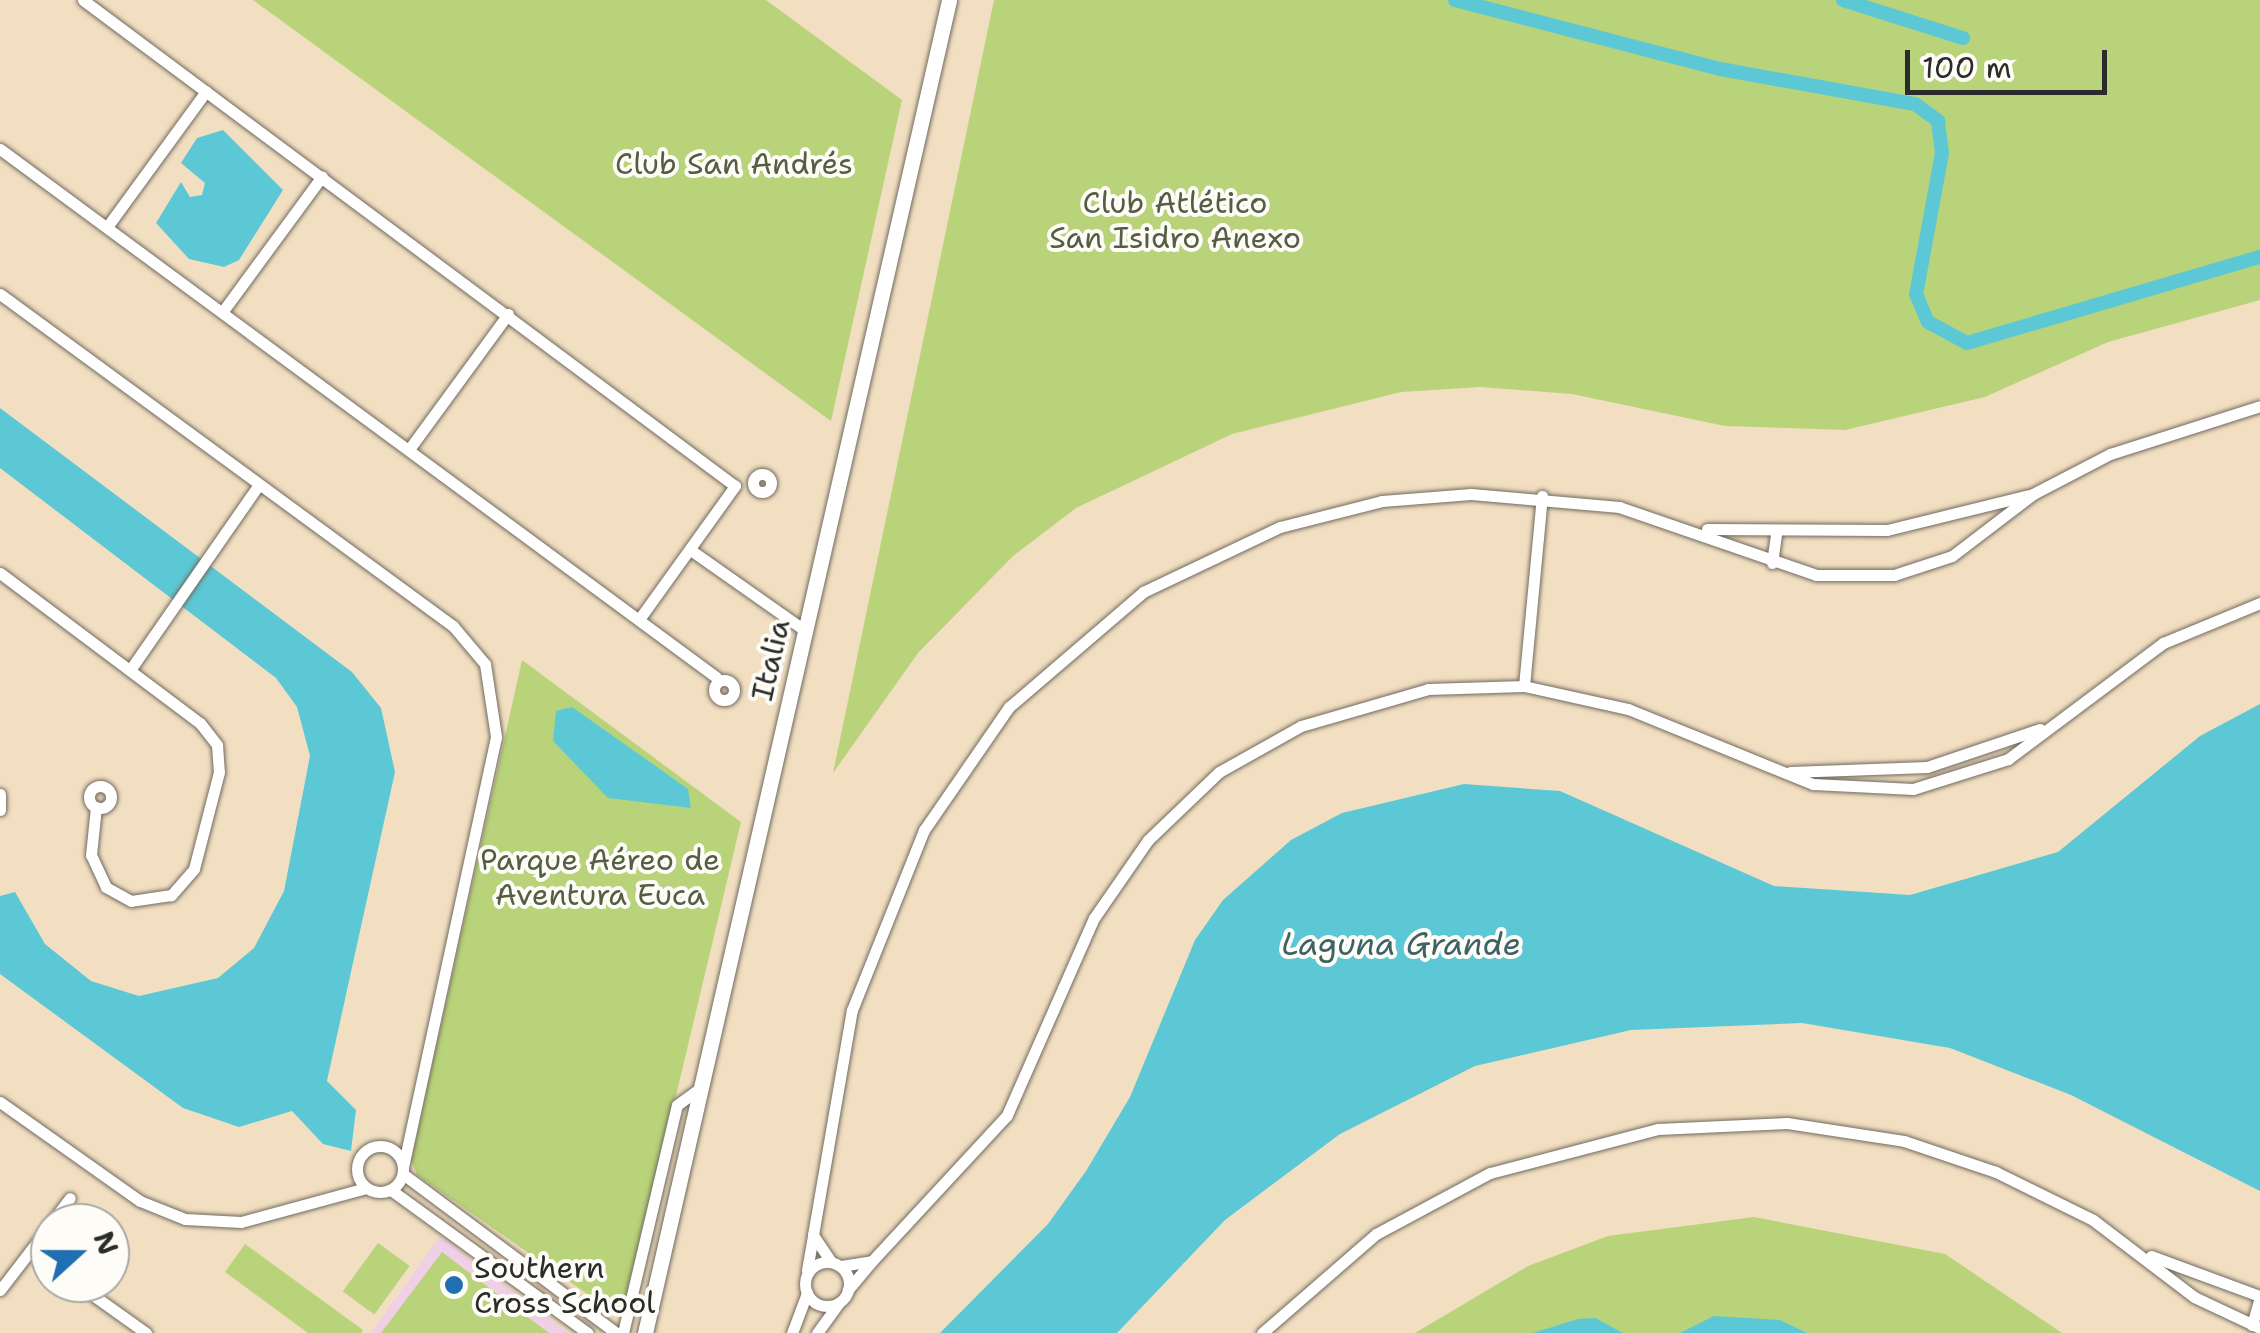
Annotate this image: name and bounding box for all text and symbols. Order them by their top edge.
scale bar [1910,30,2112,92]
text: 100 m [1922,47,2012,88]
park label: Club San Andrés [615,146,853,182]
park label: Club Atlético San Isidro Anexo [1049,185,1301,256]
street label: Italia [744,616,798,704]
park label: Parque Aéreo de Aventura Euca [480,842,720,912]
water label: Laguna Grande [1281,925,1521,963]
north arrow [30,1203,130,1303]
text: N [84,1226,128,1260]
place label: Southern Cross School [474,1250,655,1320]
marker: Southern Cross School [443,1274,465,1296]

